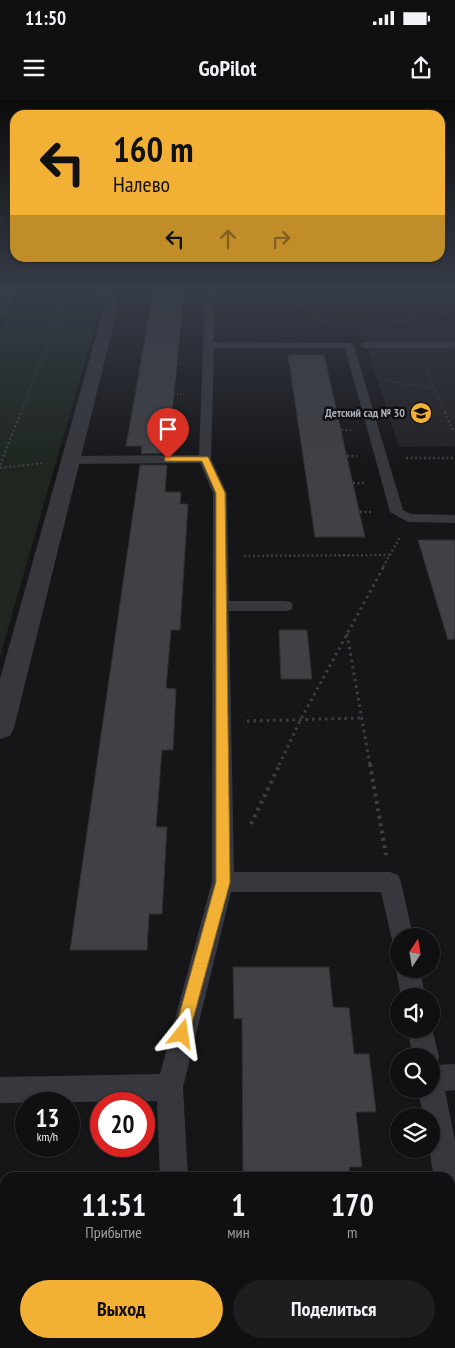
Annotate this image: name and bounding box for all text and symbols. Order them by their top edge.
text: 11:50 [25,6,66,30]
icon: menu [20,54,48,82]
text: GoPilot [199,54,256,82]
icon: share [407,54,435,82]
text: 160 m [113,126,194,172]
icon: left [30,130,95,195]
text: Налево [113,170,170,198]
icon: left [161,225,189,253]
icon: ahead [214,225,242,253]
icon: right [267,225,295,253]
school or university icon: Детский сад № 30 [409,401,433,425]
place label: Детский сад № 30 [325,405,405,420]
pin [147,408,189,459]
icon: arrive [154,415,182,443]
north arrow [390,928,440,978]
map controls [390,928,440,1158]
button: sound [390,988,440,1038]
position arrow [155,1007,207,1059]
button: search [390,1048,440,1098]
speed limit sign: 20 [90,1092,155,1157]
text: 13 [36,1102,59,1134]
button: layers [390,1108,440,1158]
text: km/h [37,1129,58,1144]
text: 11:51 [81,1185,146,1224]
text: 1 [231,1185,246,1224]
text: 170 [331,1185,374,1224]
text: Прибытие [85,1222,142,1242]
text: мин [227,1222,250,1242]
text: m [347,1222,358,1242]
button: Выход [20,1280,223,1338]
button: Поделиться [233,1280,435,1338]

